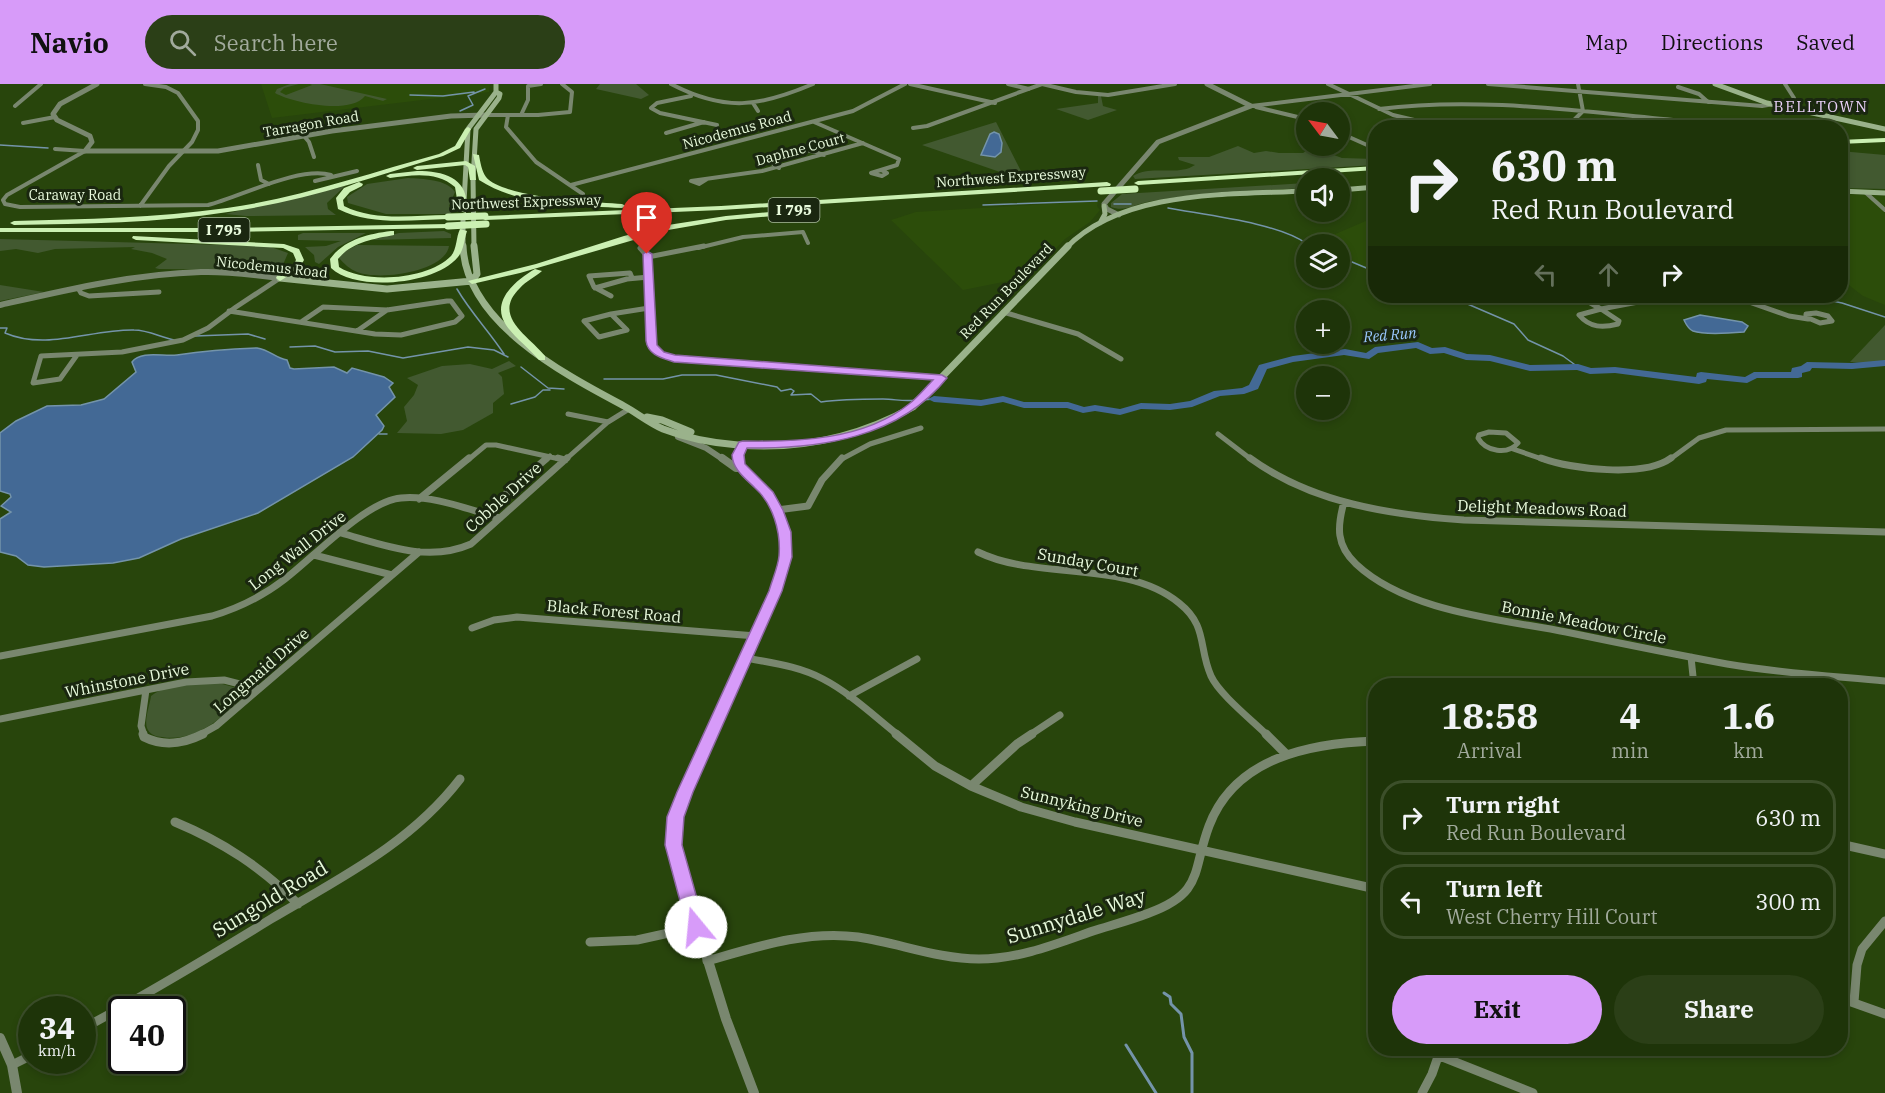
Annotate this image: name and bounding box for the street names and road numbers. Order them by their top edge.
street label: Tarragon Road [262,107,361,141]
street label: Nicodemus Road [681,107,794,153]
street label: Daphne Court [754,128,846,170]
street label: Northwest Expressway [935,163,1087,191]
street label: Caraway Road [29,186,122,204]
street label: Northwest Expressway [451,190,602,214]
road number: I 795 [768,198,820,222]
road number: I 795 [198,218,250,242]
street label: Red Run Boulevard [956,239,1057,343]
street label: Nicodemus Road [215,252,329,282]
street label: Cobble Drive [461,457,545,537]
street label: Delight Meadows Road [1457,495,1628,521]
street label: Long Wall Drive [244,506,350,594]
street label: Sunday Court [1036,543,1140,581]
street label: Black Forest Road [546,595,682,627]
street label: Bonnie Meadow Circle [1500,596,1668,648]
street label: Longmaid Drive [209,623,313,717]
street label: Whinstone Drive [63,658,191,702]
street label: Sunnyking Drive [1019,781,1145,831]
street label: Sungold Road [207,854,332,943]
street label: Sunnydale Way [1003,881,1149,949]

